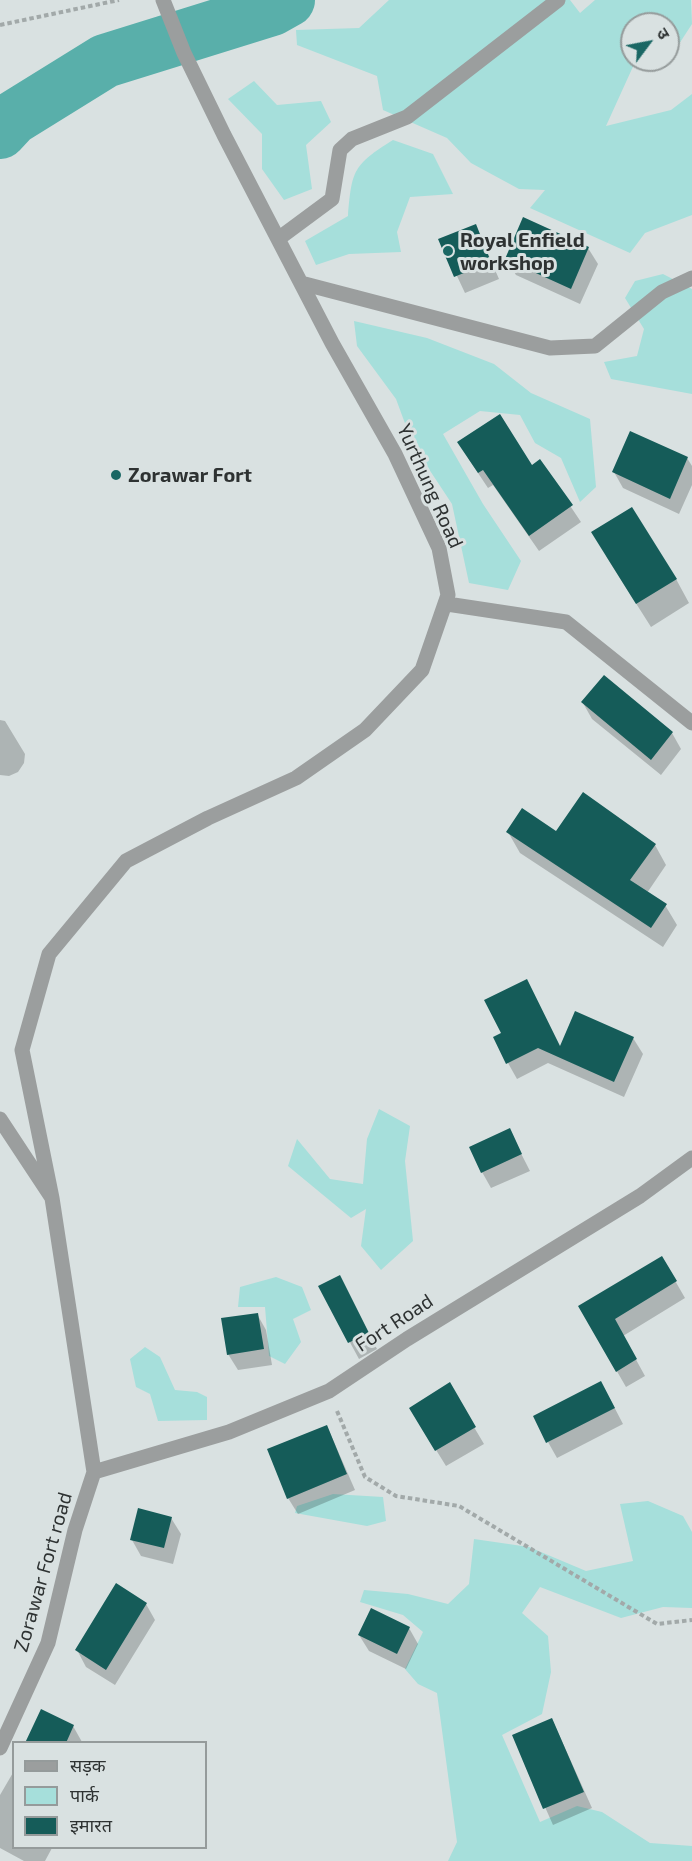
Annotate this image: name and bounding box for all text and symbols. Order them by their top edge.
north arrow [620,12,680,72]
text: उ [653,24,675,42]
place label: Royal Enfield workshop [460,228,585,275]
marker: Royal Enfield workshop [441,244,455,258]
street label: Yurthung Road [392,420,468,552]
place label: Zorawar Fort [128,463,252,487]
marker: Zorawar Fort [109,468,123,482]
street label: Fort Road [351,1289,437,1357]
street label: Zorawar Fort road [9,1489,77,1655]
legend [12,1741,207,1849]
text: सड़क [70,1754,106,1776]
text: पार्क [70,1784,99,1806]
text: इमारत [70,1814,112,1836]

